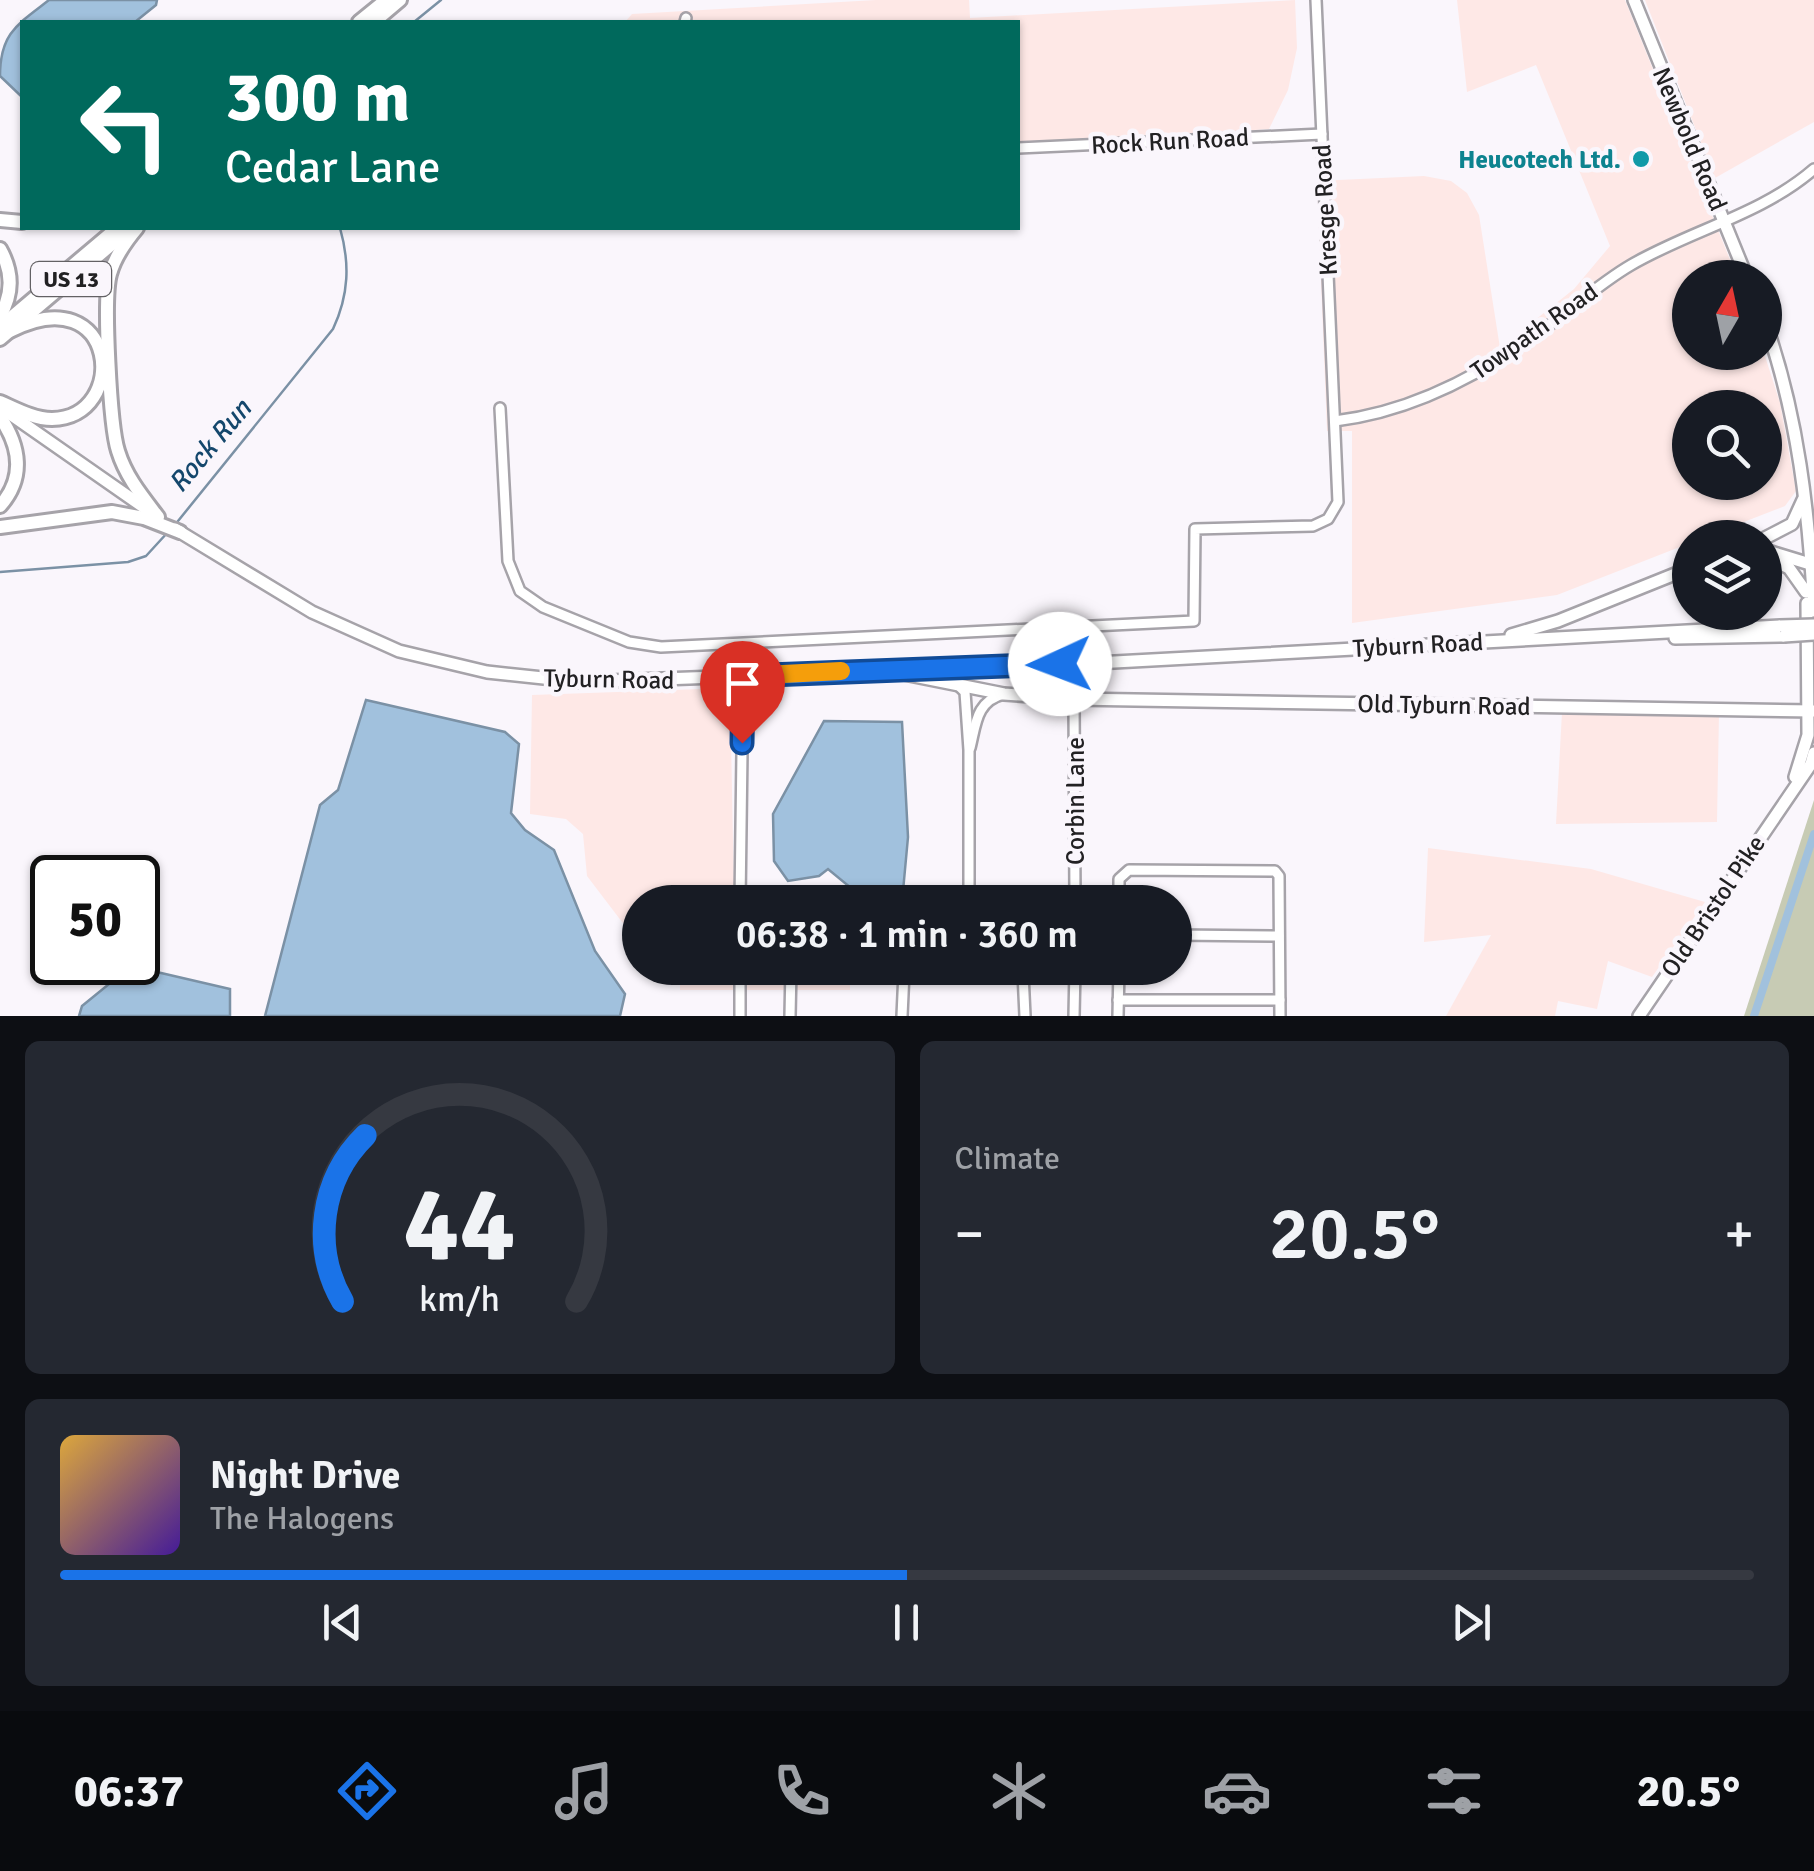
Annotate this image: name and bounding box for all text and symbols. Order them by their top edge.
text: 300 m [225,54,410,140]
icon: left [60,60,190,190]
street label: Newbold Road [1646,63,1734,215]
street label: Rock Run Road [1090,121,1250,161]
text: Cedar Lane [225,140,440,195]
street label: Kresge Road [1306,143,1344,277]
place label: Heucotech Ltd. [1458,144,1621,175]
marker: Heucotech Ltd. [1630,148,1652,170]
north arrow [1672,260,1782,370]
map controls [1672,260,1782,630]
road number: US 13 [31,262,111,296]
street label: Towpath Road [1464,276,1604,386]
button: search [1672,390,1782,500]
water label: Rock Run [161,392,259,500]
button: layers [1672,520,1782,630]
position arrow [1008,612,1112,716]
street label: Tyburn Road [1352,626,1484,664]
pin [700,641,785,744]
icon: arrive [715,656,770,711]
street label: Tyburn Road [543,662,675,696]
street label: Old Tyburn Road [1357,688,1531,722]
street label: Corbin Lane [1060,737,1091,865]
street label: Old Bristol Pike [1654,829,1772,983]
speed limit sign: 50 [30,855,160,985]
text: 06:38 · 1 min · 360 m [736,911,1078,958]
text: Climate [955,1139,1060,1178]
text: 44 [404,1161,516,1289]
text: 20.5° [1269,1187,1440,1280]
text: − [955,1200,984,1268]
text: + [1724,1200,1754,1268]
text: km/h [419,1277,500,1321]
text: Night Drive [210,1452,400,1499]
text: The Halogens [210,1499,394,1538]
icon: previous [315,1595,370,1650]
icon: pause [879,1595,934,1650]
icon: next [1444,1595,1499,1650]
icon: directions [332,1756,402,1826]
icon: music [549,1756,619,1826]
icon: phone [767,1756,837,1826]
icon: climate [984,1756,1054,1826]
icon: car [1202,1756,1272,1826]
icon: filters [1419,1756,1489,1826]
text: 06:37 [74,1764,184,1819]
text: 20.5° [1636,1764,1740,1819]

